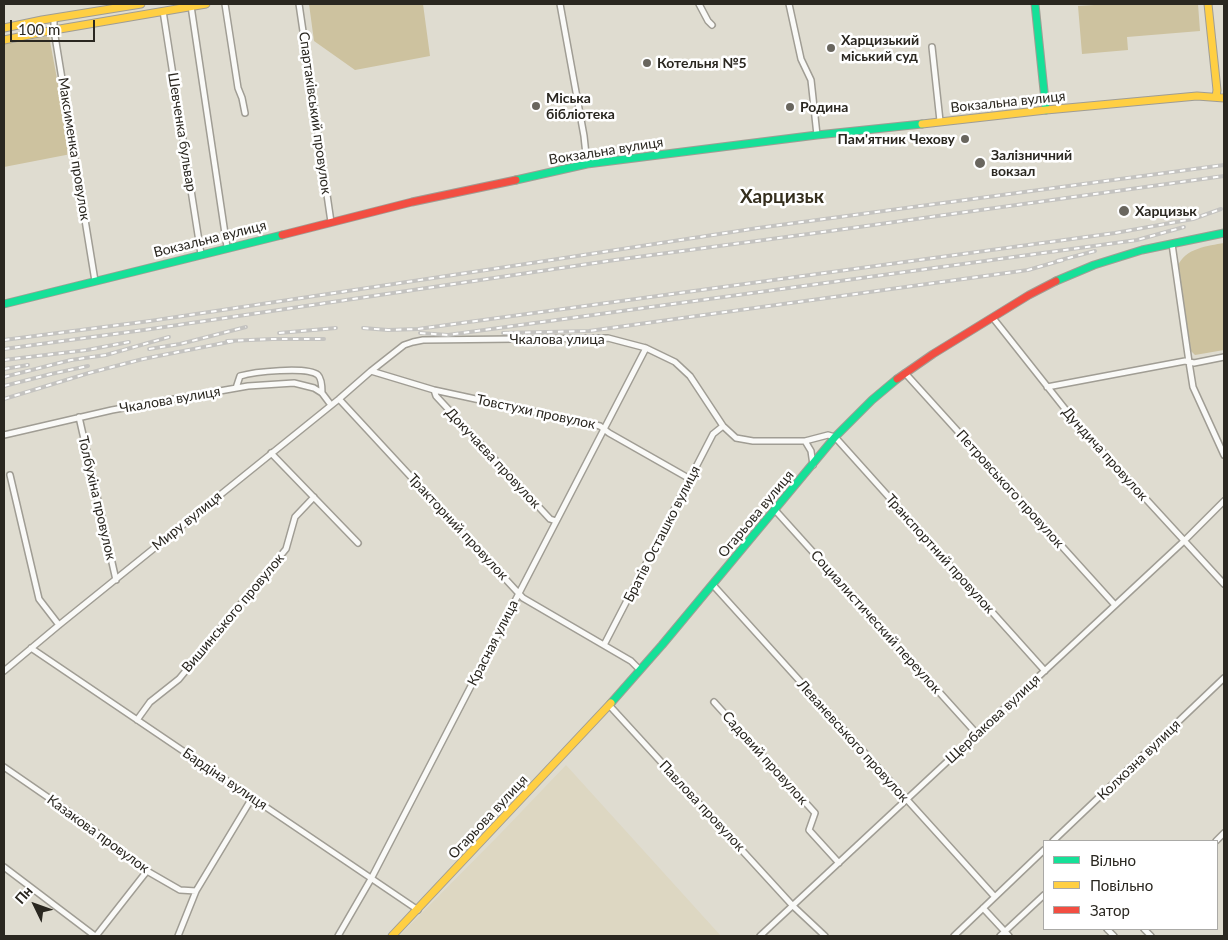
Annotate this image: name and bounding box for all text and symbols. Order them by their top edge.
scale bar [12,10,98,42]
text: 100 m [18,20,60,38]
street label: Спартаківський провулок [295,31,335,195]
place label: Харцизький міський суд [841,32,919,64]
marker: Харцизький міський суд [825,42,837,54]
place label: Котельня №5 [657,55,747,71]
marker: Котельня №5 [641,57,653,69]
street label: Шевченка бульвар [164,71,200,193]
street label: Максименка провулок [54,76,94,222]
street label: Вокзальна вулиця [950,88,1066,116]
place label: Міська бібліотека [546,90,615,122]
place label: Родина [800,99,848,115]
marker: Міська бібліотека [530,100,542,112]
marker: Родина [784,101,796,113]
place label: Пам'ятник Чехову [838,131,955,147]
marker: Пам'ятник Чехову [959,133,971,145]
street label: Вокзальна вулиця [548,134,664,168]
place label: Залізничний вокзал [991,147,1072,180]
marker: Залізничний вокзал [973,156,987,170]
district label: Харцизьк [740,186,824,208]
place label: Харцизьк [1135,203,1197,219]
marker: Харцизьк [1117,204,1131,218]
street label: Вокзальна вулиця [152,217,268,261]
street label: Чкалова улица [509,331,605,347]
street label: Чкалова вулиця [118,383,222,417]
street label: Товстухи провулок [475,391,597,433]
street label: Докучаєва провулок [442,404,544,512]
street label: Дундича провулок [1059,404,1151,504]
street label: Петровського провулок [953,427,1067,551]
street label: Толбухіна провулок [75,434,119,562]
street label: Братів Осташко вулиця [620,463,704,605]
street label: Огарьова вулиця [715,467,797,561]
street label: Тракторний провулок [404,470,512,584]
street label: Миру вулиця [149,488,225,554]
street label: Транспортний провулок [882,491,998,617]
street label: Социалистический переулок [807,547,945,697]
street label: Вишинського провулок [178,550,288,676]
street label: Красная улица [464,597,522,689]
street label: Щербакова вулиця [942,671,1044,767]
street label: Леваневського провулок [794,676,912,806]
street label: Садовий провулок [719,708,811,808]
street label: Колхозна вулиця [1094,716,1184,804]
street label: Бардіна вулиця [179,744,271,814]
street label: Павлова провулок [656,757,748,855]
street label: Огарьова вулиця [445,772,531,862]
street label: Казакова провулок [44,791,152,877]
legend [1043,840,1218,930]
text: Вільно [1090,851,1136,869]
text: Повільно [1090,876,1153,894]
north arrow [10,880,60,930]
text: Пн [11,882,36,907]
text: Затор [1090,901,1130,919]

